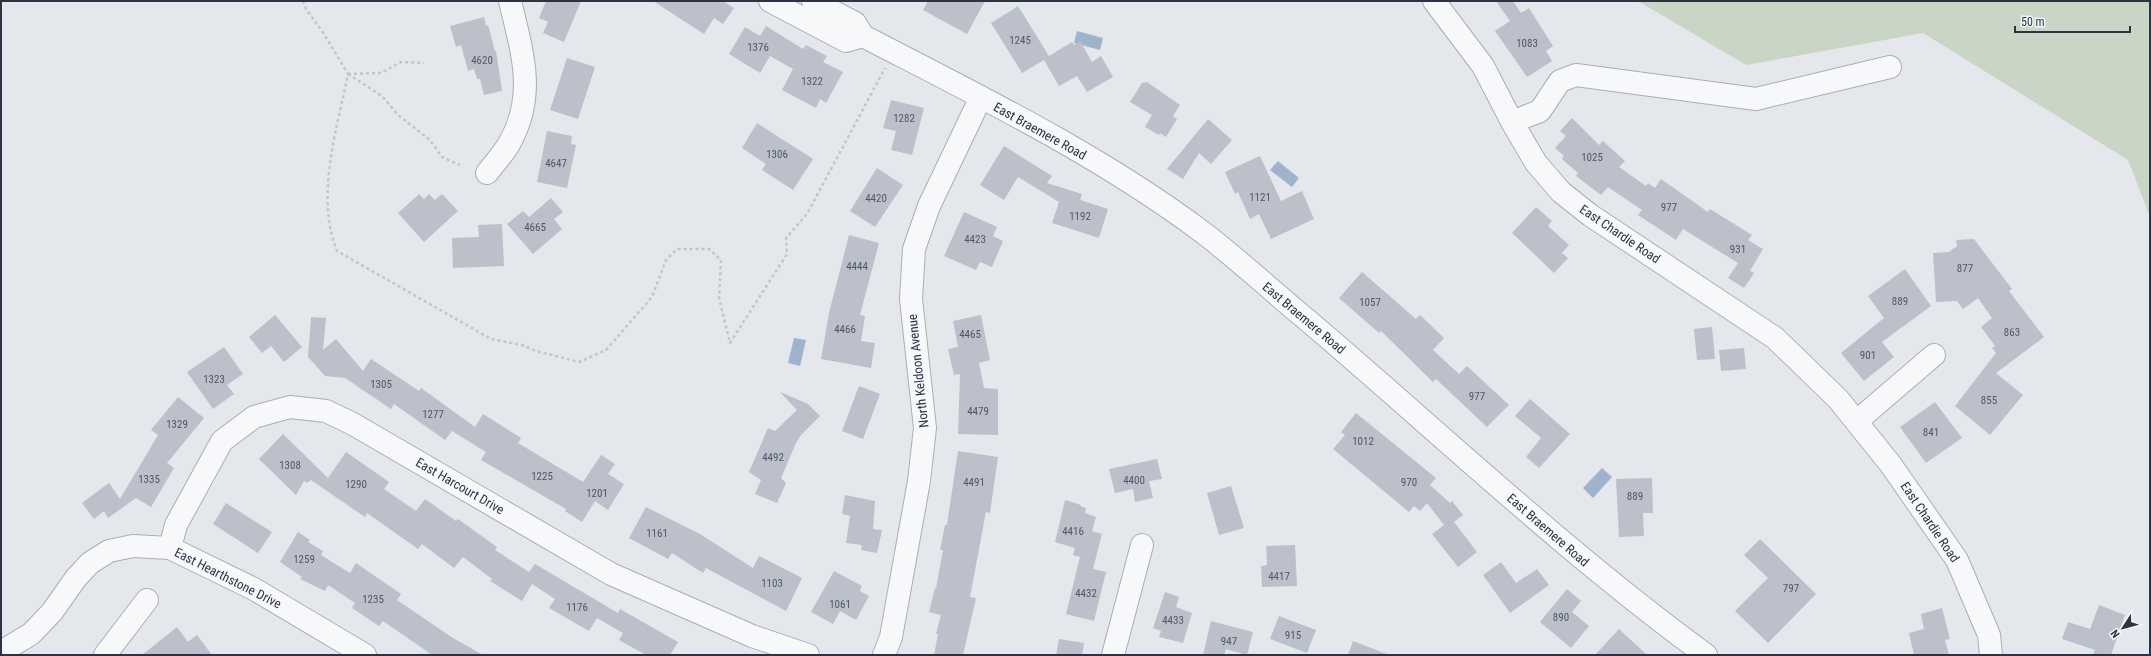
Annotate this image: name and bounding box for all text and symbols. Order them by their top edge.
scale bar [2015,8,2130,34]
text: 50 m [2021,15,2045,29]
house number: 1245 [1009,34,1031,47]
house number: 1083 [1516,37,1538,50]
house number: 1376 [747,41,769,54]
house number: 4620 [471,54,493,67]
house number: 1322 [801,75,823,88]
street label: East Braemere Road [991,99,1089,163]
house number: 1282 [893,112,915,125]
house number: 1306 [766,148,788,161]
house number: 1025 [1581,151,1603,164]
house number: 4647 [545,157,567,170]
house number: 1121 [1249,191,1271,204]
house number: 4420 [865,192,887,205]
house number: 977 [1661,201,1677,214]
street label: East Chardie Road [1577,202,1663,266]
house number: 1192 [1069,210,1091,223]
house number: 4665 [524,221,546,234]
house number: 4423 [964,233,986,246]
house number: 931 [1730,243,1746,256]
house number: 4444 [846,260,868,273]
house number: 877 [1957,262,1973,275]
street label: East Braemere Road [1260,279,1348,357]
house number: 889 [1892,295,1908,308]
house number: 1057 [1359,296,1381,309]
street label: North Keldoon Avenue [905,313,931,429]
house number: 4466 [834,323,856,336]
house number: 863 [2004,326,2020,339]
house number: 4465 [959,328,981,341]
house number: 901 [1860,349,1876,362]
house number: 1323 [203,373,225,386]
house number: 1305 [370,378,392,391]
house number: 977 [1469,390,1485,403]
house number: 855 [1981,394,1997,407]
house number: 4479 [967,405,989,418]
house number: 1277 [422,408,444,421]
house number: 1329 [166,418,188,431]
house number: 841 [1923,426,1939,439]
house number: 1012 [1352,435,1374,448]
house number: 4492 [762,451,784,464]
street label: East Harcourt Drive [413,455,507,517]
house number: 1308 [279,459,301,472]
house number: 1225 [531,470,553,483]
house number: 1335 [138,473,160,486]
house number: 4400 [1123,474,1145,487]
house number: 4491 [963,476,985,489]
house number: 970 [1401,476,1417,489]
house number: 1290 [345,478,367,491]
street label: East Chardie Road [1898,479,1962,565]
house number: 1201 [586,487,608,500]
street label: East Braemere Road [1504,490,1592,570]
house number: 889 [1627,490,1643,503]
house number: 4416 [1062,525,1084,538]
house number: 1161 [646,527,668,540]
street label: East Hearthstone Drive [172,545,284,611]
house number: 1259 [293,553,315,566]
house number: 4417 [1268,570,1290,583]
house number: 1103 [761,577,783,590]
house number: 797 [1783,582,1799,595]
house number: 4432 [1075,587,1097,600]
house number: 1235 [362,593,384,606]
house number: 1061 [829,598,851,611]
house number: 1176 [566,601,588,614]
north arrow [2103,608,2143,648]
house number: 890 [1553,611,1569,624]
house number: 4433 [1162,614,1184,627]
text: N [2108,627,2123,640]
house number: 915 [1285,629,1301,642]
house number: 947 [1221,635,1237,648]

